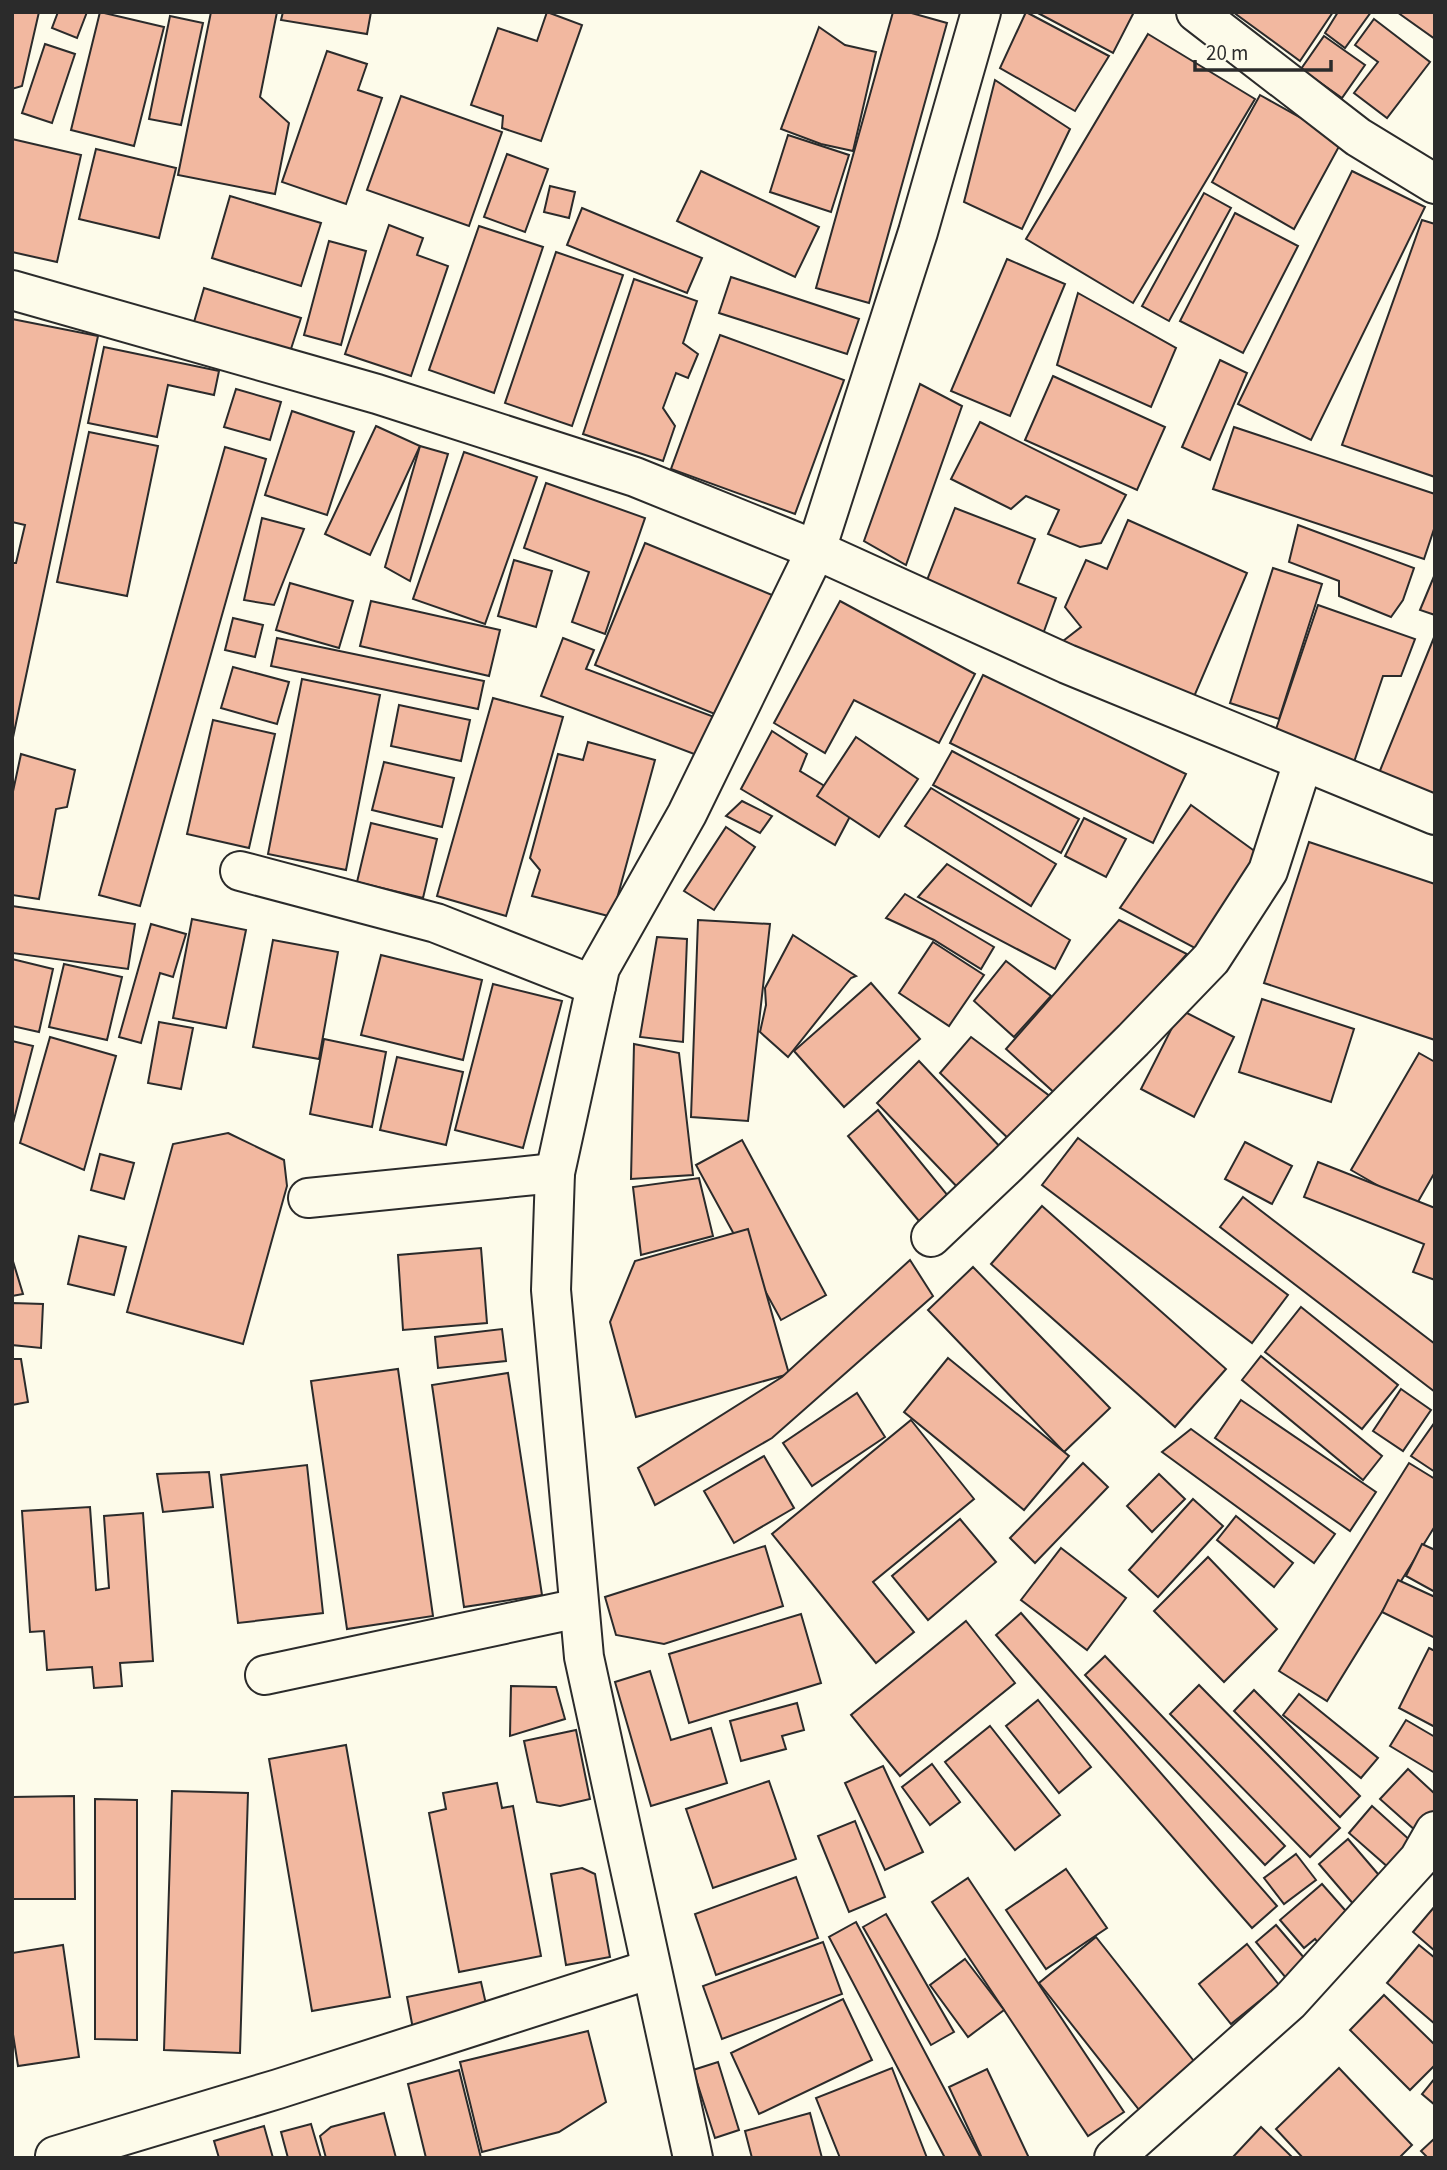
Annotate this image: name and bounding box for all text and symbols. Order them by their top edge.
scale bar [1195,28,1332,72]
text: 20 m [1206,38,1248,68]

